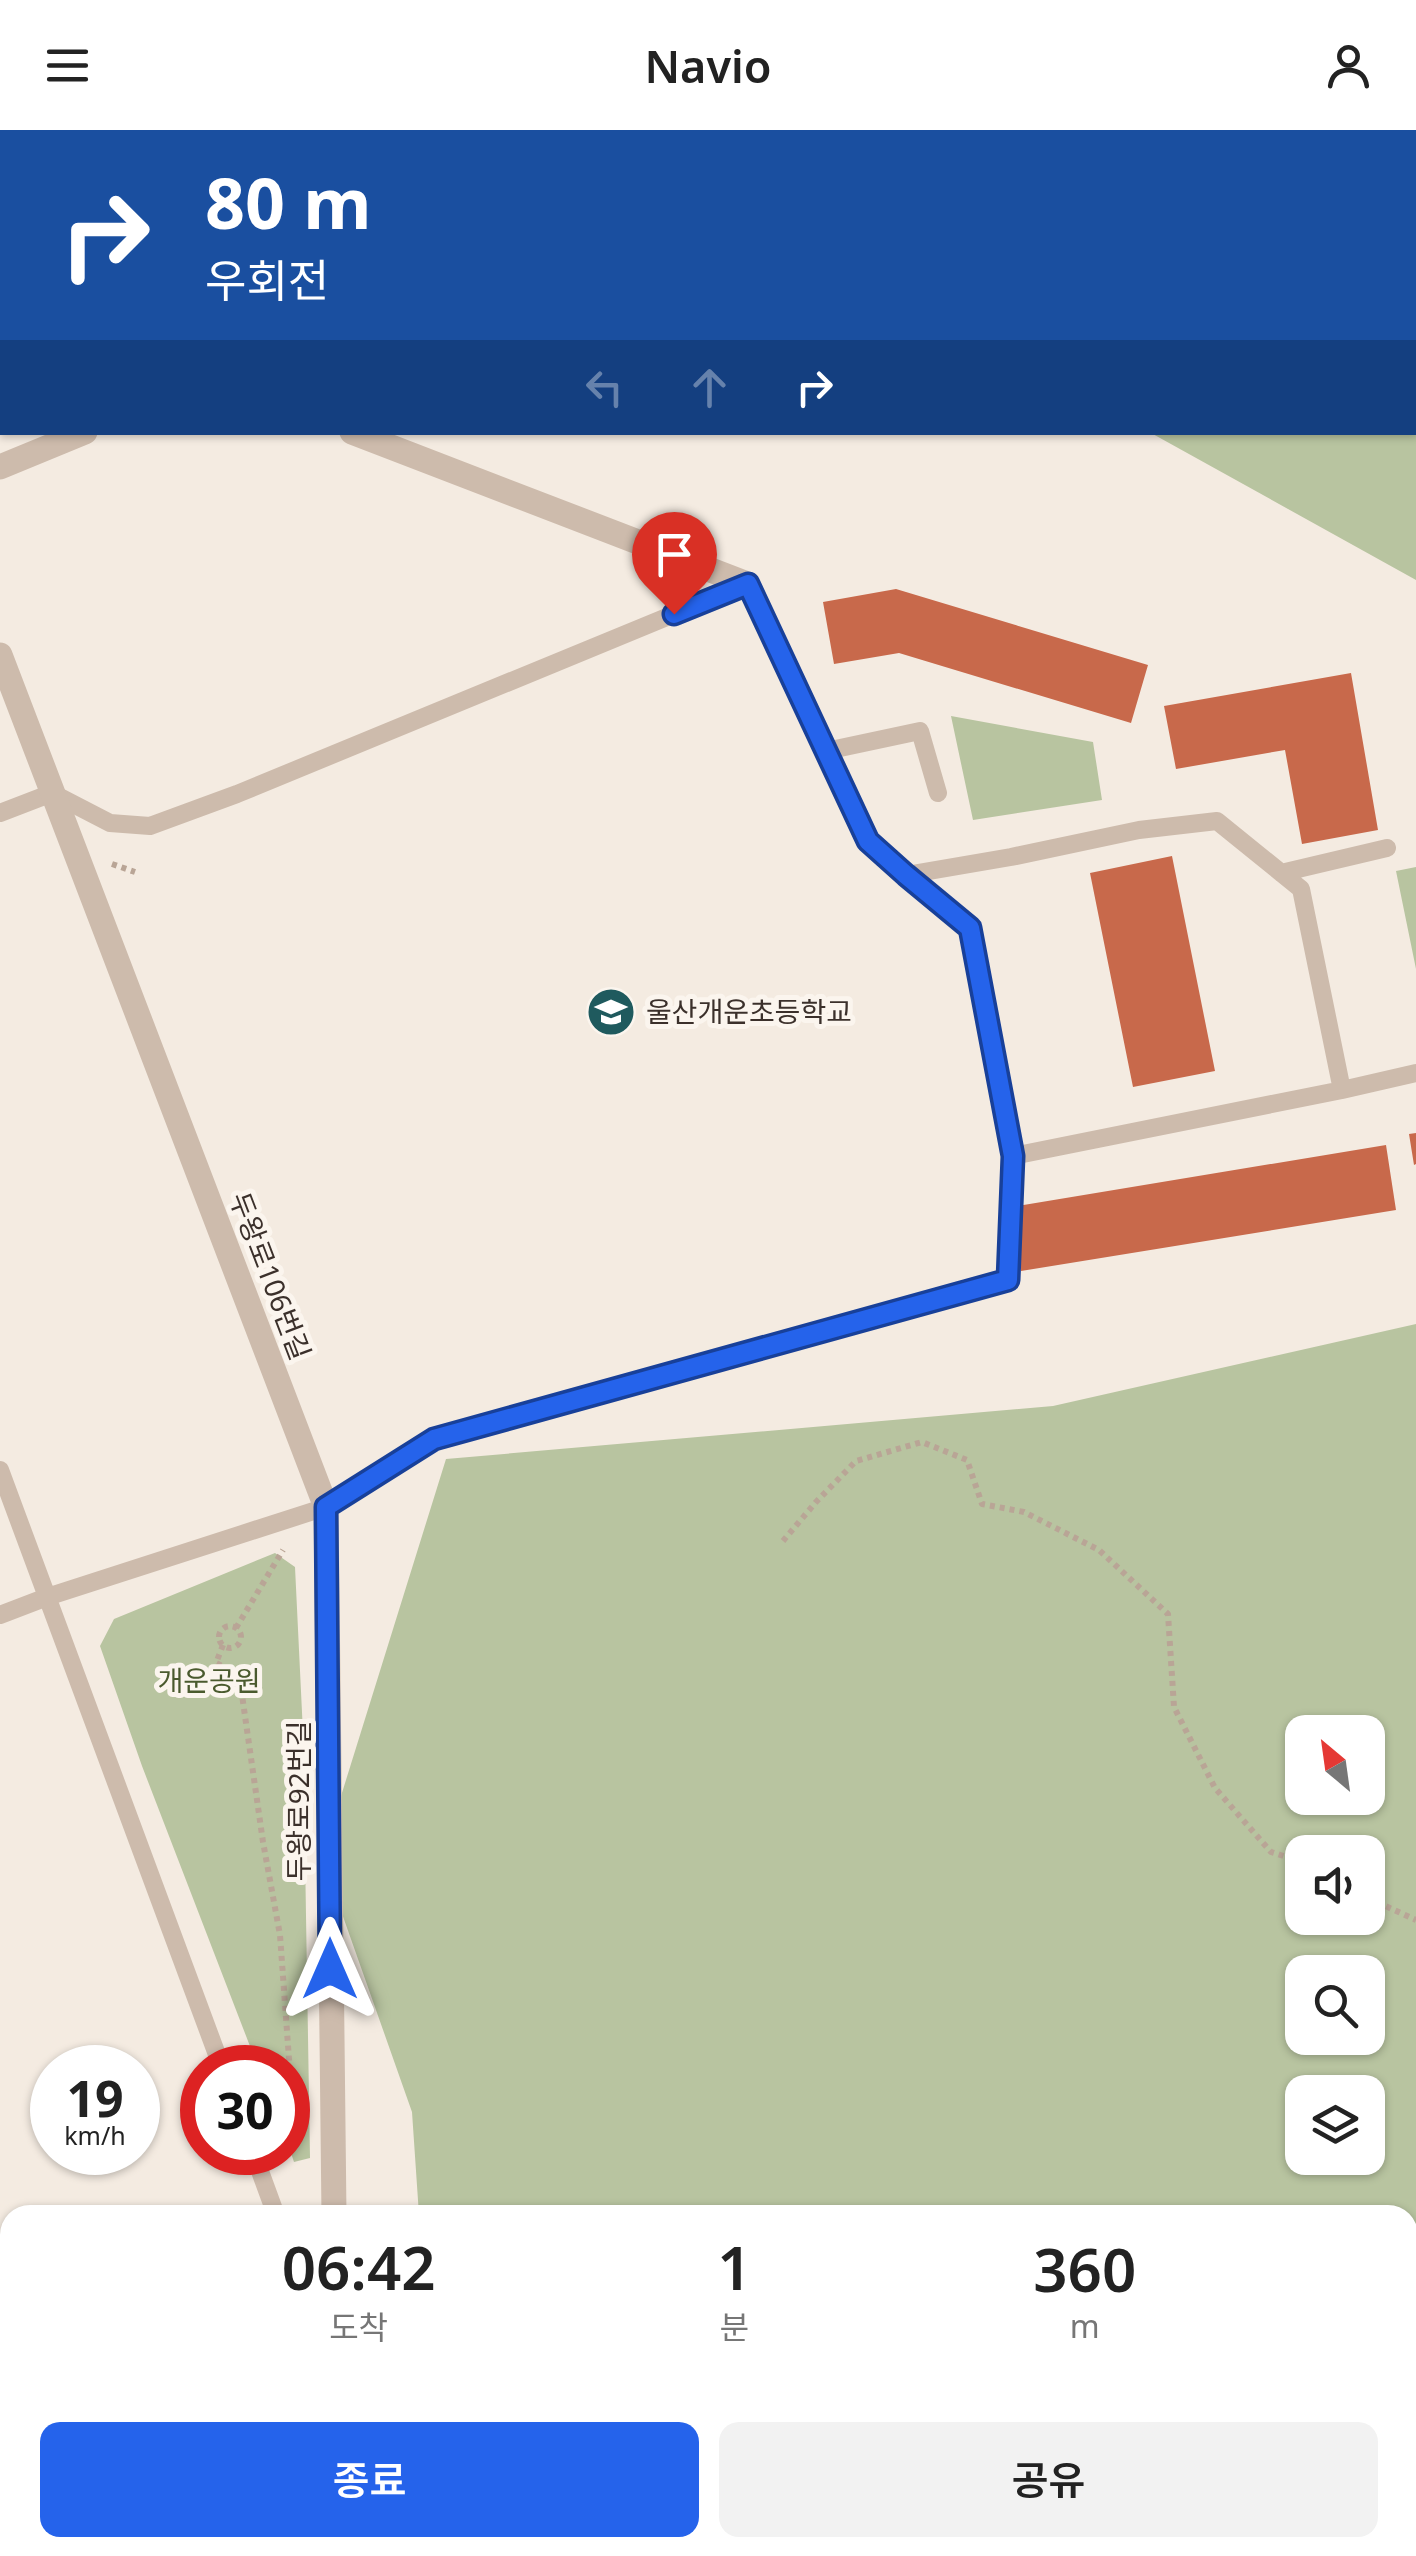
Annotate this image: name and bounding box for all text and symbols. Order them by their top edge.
text: Navio [644,35,772,96]
icon: menu [40,38,95,93]
icon: person [1321,38,1376,93]
text: 80 m [205,154,372,250]
icon: right [40,170,170,300]
text: 우회전 [205,249,329,310]
icon: left [577,360,632,415]
icon: ahead [682,360,737,415]
icon: right [787,360,842,415]
pin [632,512,717,615]
icon: arrive [647,527,702,582]
school or university icon: 울산개운초등학교 [585,986,637,1038]
place label: 울산개운초등학교 [646,992,852,1030]
street label: 두왕로106번길 [222,1186,320,1365]
park label: 개운공원 [157,1661,261,1699]
north arrow [1285,1715,1385,1815]
map controls [1285,1715,1385,2175]
street label: 두왕로92번길 [279,1721,317,1881]
button: sound [1285,1835,1385,1935]
position arrow [278,1917,382,2021]
button: search [1285,1955,1385,2055]
speed limit sign: 30 [180,2045,310,2175]
text: 19 [66,2064,124,2132]
button: layers [1285,2075,1385,2175]
text: km/h [64,2118,126,2152]
text: 06:42 [282,2226,436,2308]
text: 1 [717,2226,752,2308]
text: 360 [1033,2228,1136,2310]
text: m [1070,2304,1100,2347]
text: 도착 [329,2305,388,2348]
text: 분 [720,2305,749,2348]
button: 종료 [40,2422,699,2537]
button: 공유 [719,2422,1378,2537]

